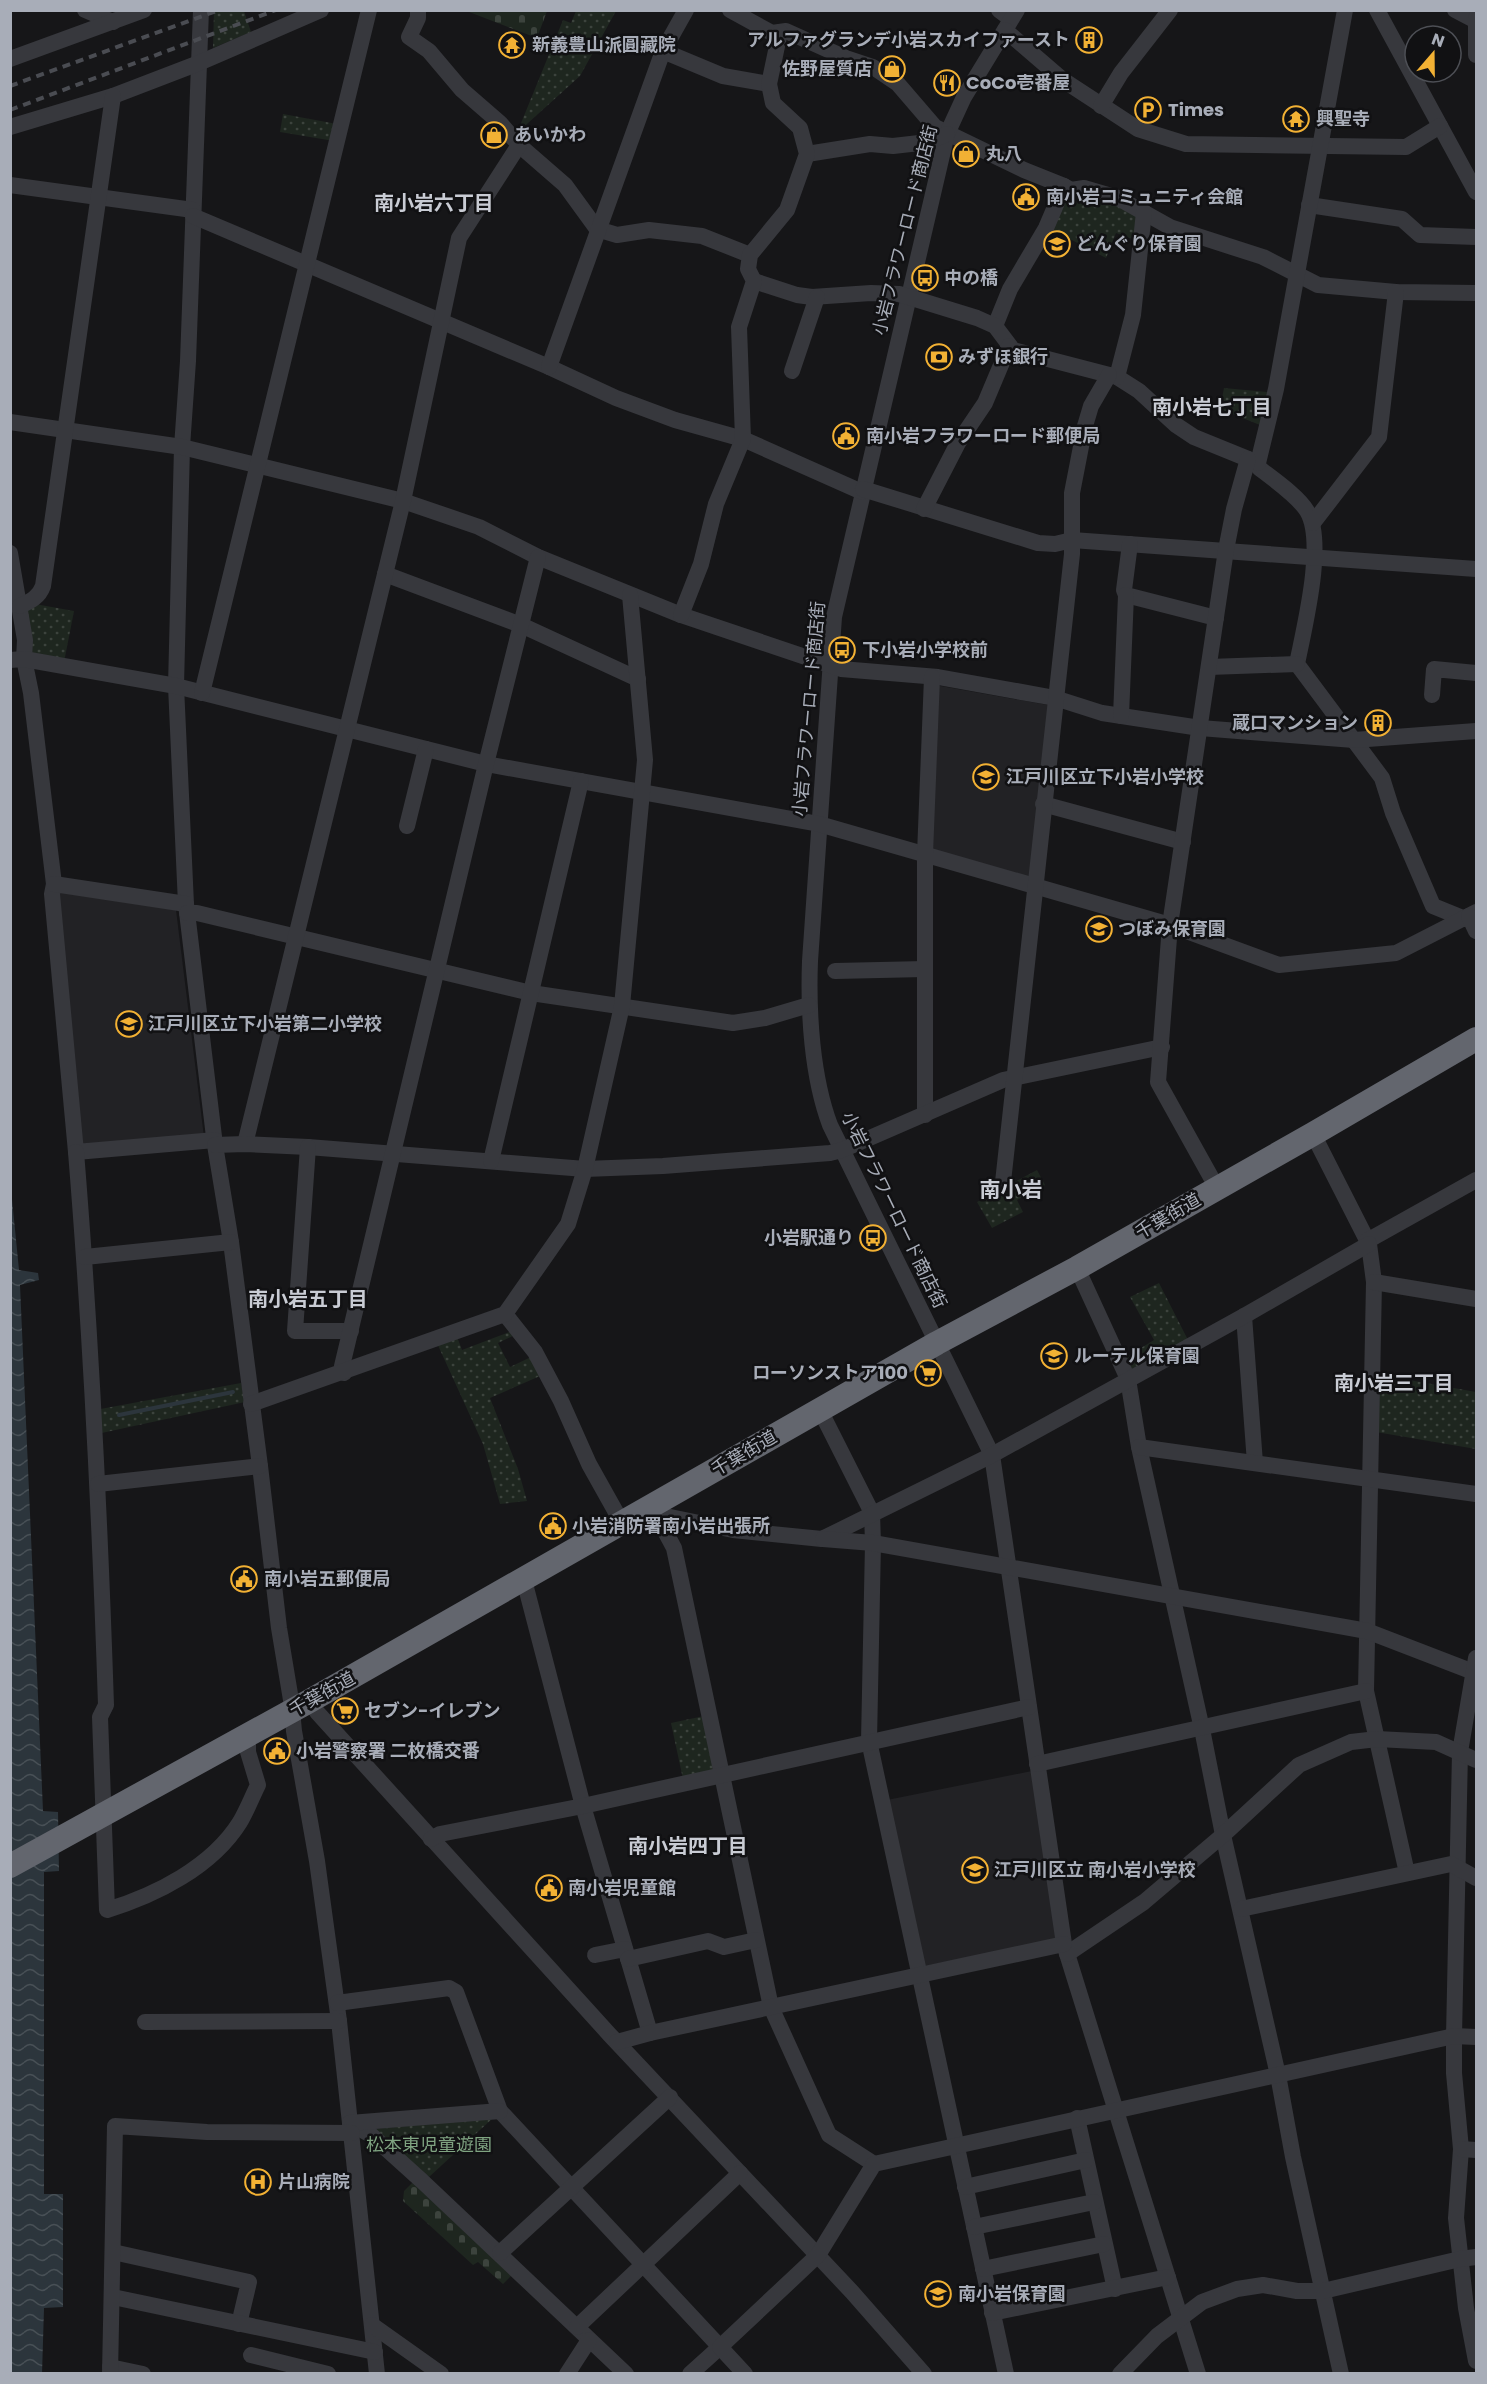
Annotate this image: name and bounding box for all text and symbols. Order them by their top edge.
north arrow [1403,24,1463,84]
building icon: アルファグランデ小岩スカイファースト [1074,25,1104,55]
place label: アルファグランデ小岩スカイファースト [747,27,1070,52]
text: N [1428,28,1448,53]
temple icon: 新義豊山派圓藏院 [497,30,527,60]
place label: 新義豊山派圓藏院 [532,32,676,57]
shop icon: 佐野屋質店 [877,54,907,84]
place label: 佐野屋質店 [782,56,872,81]
restaurant icon: CoCo壱番屋 [932,68,962,98]
place label: CoCo壱番屋 [966,70,1070,95]
parking icon: Times [1133,95,1163,125]
place label: Times [1168,97,1224,122]
temple icon: 興聖寺 [1281,104,1311,134]
place label: 興聖寺 [1316,106,1370,131]
shop icon: あいかわ [479,120,509,150]
place label: あいかわ [514,122,586,147]
street label: 小岩フラワーロード商店街 [866,122,943,338]
shop icon: 丸八 [951,139,981,169]
place label: 丸八 [986,141,1022,166]
public building icon: 南小岩コミュニティ会館 [1011,182,1041,212]
place label: 南小岩コミュニティ会館 [1046,184,1243,209]
district label: 南小岩六丁目 [374,189,494,217]
school or university icon: どんぐり保育園 [1042,229,1072,259]
place label: どんぐり保育園 [1076,231,1202,256]
bus stop icon: 中の橋 [910,263,940,293]
place label: 中の橋 [944,265,998,290]
bank icon: みずほ銀行 [924,342,954,372]
place label: みずほ銀行 [958,344,1048,369]
district label: 南小岩七丁目 [1152,393,1272,421]
public building icon: 南小岩フラワーロード郵便局 [831,421,861,451]
place label: 南小岩フラワーロード郵便局 [866,423,1100,448]
street label: 小岩フラワーロード商店街 [787,600,830,818]
bus stop icon: 下小岩小学校前 [827,635,857,665]
place label: 下小岩小学校前 [862,637,988,662]
building icon: 蔵口マンション [1363,708,1393,738]
place label: 蔵口マンション [1232,710,1358,735]
school or university icon: 江戸川区立下小岩小学校 [971,762,1001,792]
place label: 江戸川区立下小岩小学校 [1006,764,1204,789]
school or university icon: つぼみ保育園 [1084,914,1114,944]
place label: つぼみ保育園 [1118,916,1226,941]
school or university icon: 江戸川区立下小岩第二小学校 [114,1009,144,1039]
place label: 江戸川区立下小岩第二小学校 [148,1011,382,1036]
street label: 小岩フラワーロード商店街 [836,1107,953,1312]
district label: 南小岩 [980,1175,1043,1204]
street label: 千葉街道 [1130,1187,1205,1244]
bus stop icon: 小岩駅通り [858,1223,888,1253]
place label: 小岩駅通り [764,1225,854,1250]
district label: 南小岩五丁目 [248,1285,368,1313]
school or university icon: ルーテル保育園 [1039,1341,1069,1371]
place label: ルーテル保育園 [1074,1343,1200,1368]
supermarket icon: ローソンストア100 [913,1358,943,1388]
place label: ローソンストア100 [752,1360,908,1385]
district label: 南小岩三丁目 [1334,1369,1454,1397]
street label: 千葉街道 [706,1424,781,1481]
public building icon: 小岩消防署南小岩出張所 [538,1511,568,1541]
place label: 小岩消防署南小岩出張所 [572,1513,770,1538]
public building icon: 南小岩五郵便局 [229,1564,259,1594]
place label: 南小岩五郵便局 [264,1566,390,1591]
street label: 千葉街道 [284,1665,359,1722]
supermarket icon: セブン-イレブン [330,1696,360,1726]
place label: セブン-イレブン [364,1698,500,1723]
public building icon: 小岩警察署 二枚橋交番 [262,1736,292,1766]
place label: 小岩警察署 二枚橋交番 [296,1738,480,1763]
district label: 南小岩四丁目 [628,1832,748,1860]
school or university icon: 江戸川区立 南小岩小学校 [960,1855,990,1885]
place label: 江戸川区立 南小岩小学校 [994,1857,1196,1882]
public building icon: 南小岩児童館 [534,1873,564,1903]
place label: 南小岩児童館 [568,1875,676,1900]
park label: 松本東児童遊園 [366,2132,492,2157]
hospital icon: 片山病院 [243,2167,273,2197]
place label: 片山病院 [278,2169,350,2194]
school or university icon: 南小岩保育園 [923,2279,953,2309]
place label: 南小岩保育園 [958,2281,1066,2306]

